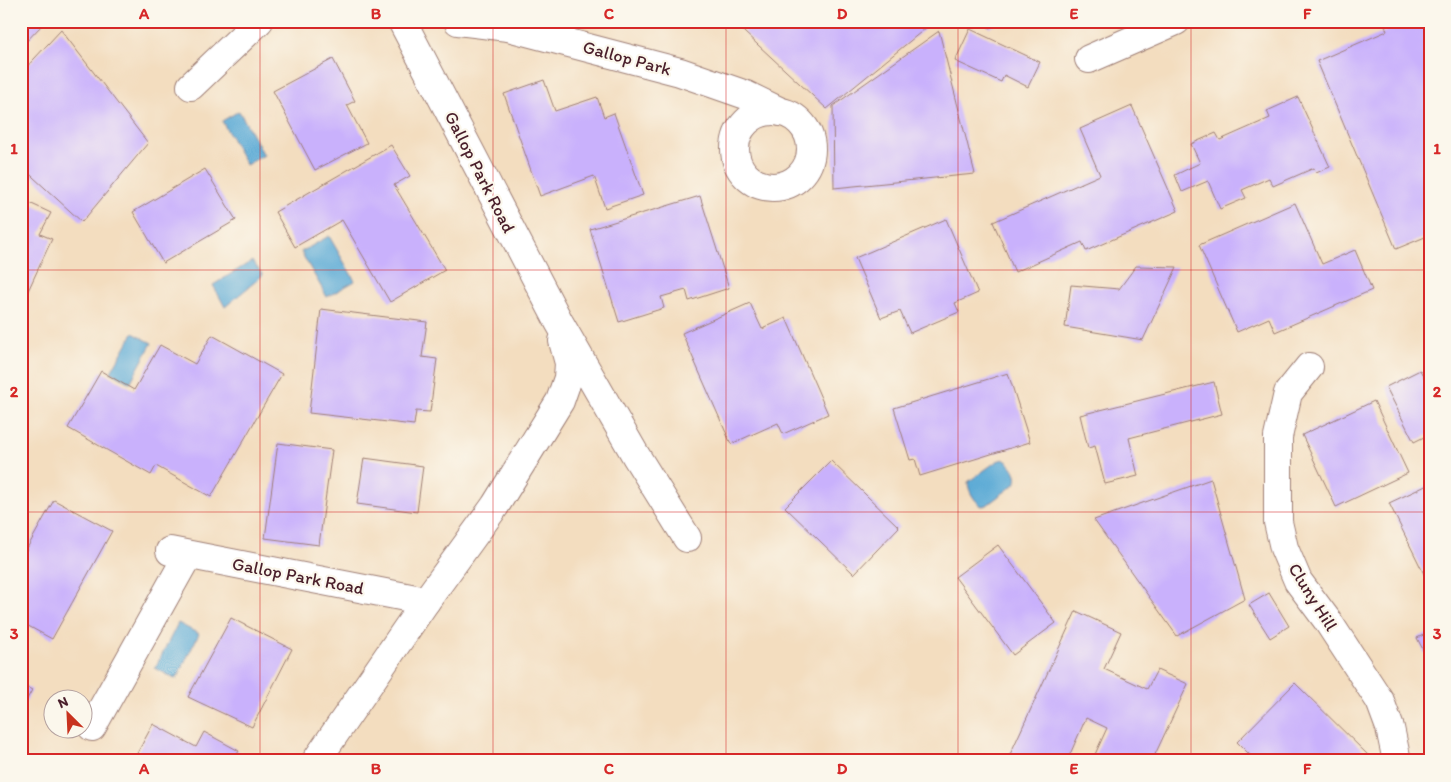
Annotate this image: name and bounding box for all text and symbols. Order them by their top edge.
text: A [138,4,150,23]
text: B [371,4,382,23]
text: C [604,4,615,23]
text: D [837,4,848,23]
text: E [1070,4,1079,23]
text: F [1303,4,1312,23]
street label: Gallop Park [580,36,674,80]
street label: Gallop Park Road [440,107,520,237]
text: 1 [10,139,18,158]
text: 1 [1433,139,1441,158]
text: 2 [10,382,19,401]
text: 2 [1433,382,1442,401]
street label: Gallop Park Road [230,552,366,600]
street label: Cluny Hill [1284,559,1342,635]
text: 3 [10,624,19,643]
text: 3 [1433,624,1442,643]
north arrow [42,690,92,740]
text: N [55,693,71,712]
text: A [138,759,150,778]
text: B [371,759,382,778]
text: C [604,759,615,778]
text: D [837,759,848,778]
text: E [1070,759,1079,778]
text: F [1303,759,1312,778]

